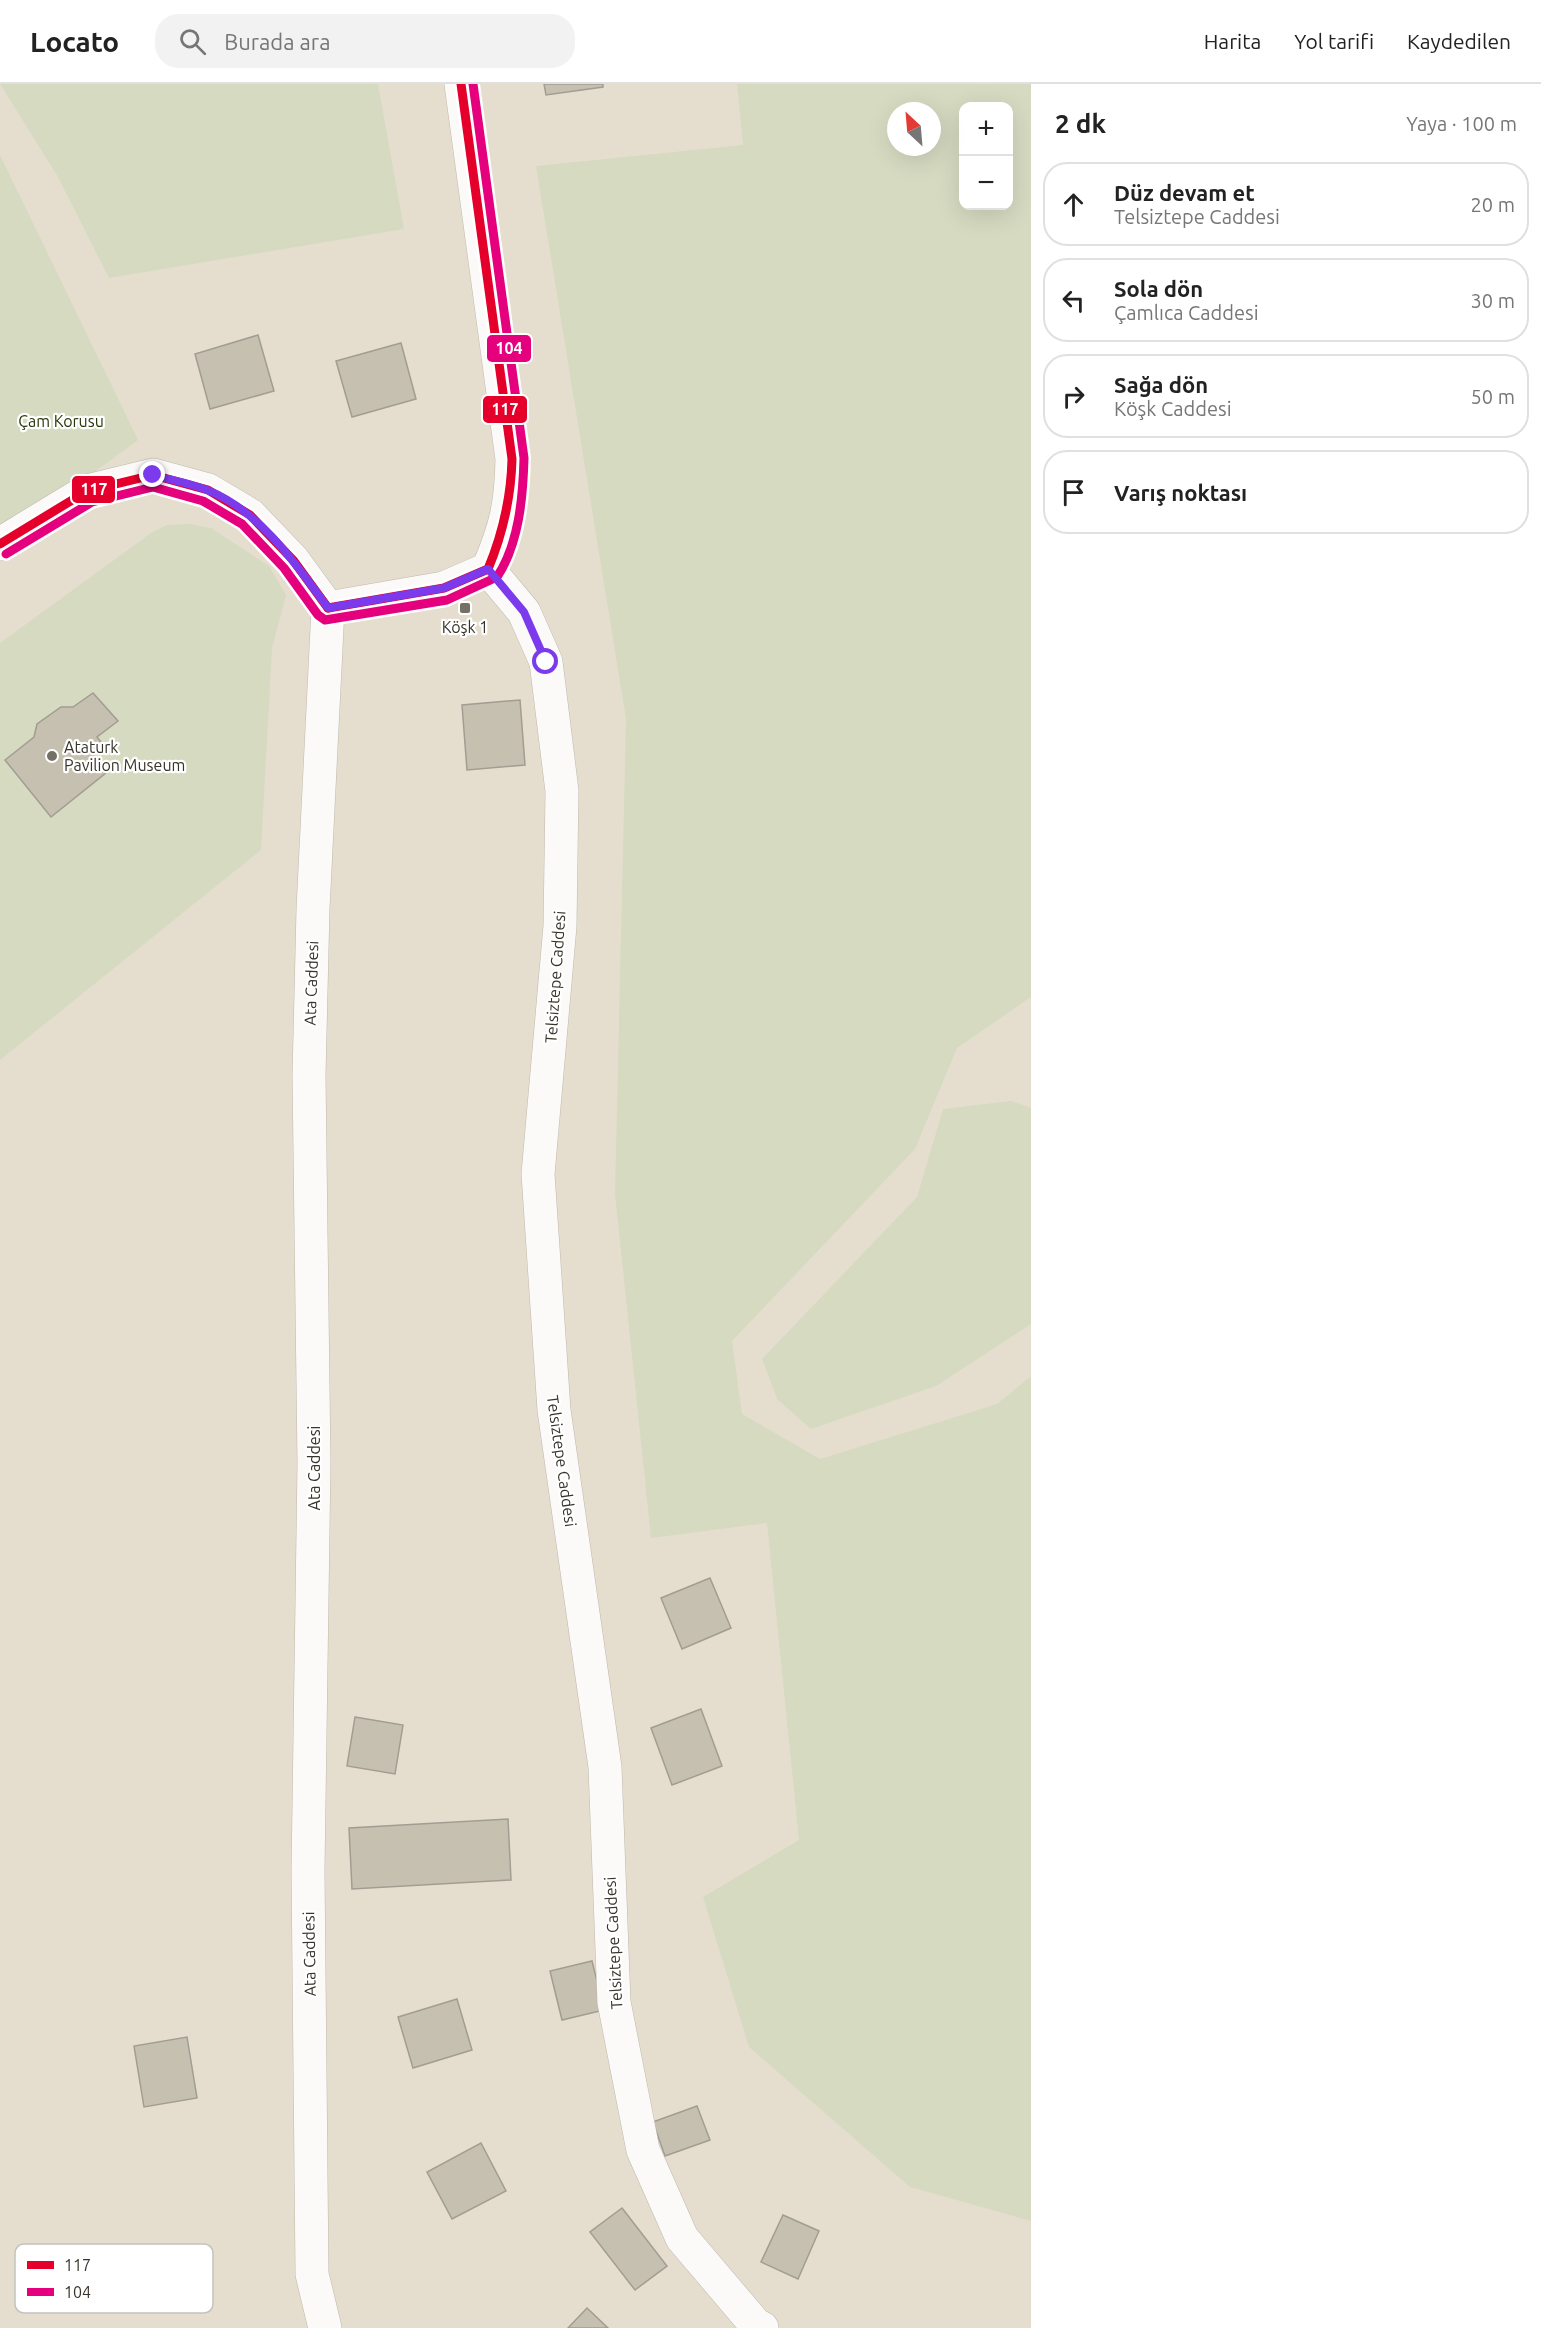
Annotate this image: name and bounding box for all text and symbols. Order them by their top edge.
search box [155,14,575,68]
icon: search [176,25,209,58]
text: Locato [30,26,119,57]
text: Burada ara [224,29,330,54]
text: Harita [1204,29,1261,53]
text: Yol tarifi [1294,29,1374,53]
text: Kaydedilen [1407,29,1511,53]
north arrow [887,102,941,156]
map controls [959,102,1013,210]
button: + [959,102,1013,156]
text: 2 dk [1055,109,1106,138]
text: Yaya · 100 m [1406,112,1517,135]
button: − [959,156,1013,210]
text: Düz devam et [1114,180,1255,205]
icon: ahead [1057,188,1090,221]
text: 20 m [1471,193,1515,216]
text: Telsiztepe Caddesi [1114,205,1280,228]
text: Sola dön [1114,276,1203,301]
icon: left [1057,284,1090,317]
text: 30 m [1471,289,1515,312]
text: Çamlıca Caddesi [1114,301,1259,324]
line badge: 104 [486,334,532,363]
text: 104 [495,339,523,357]
text: Sağa dön [1114,372,1208,397]
icon: right [1057,380,1090,413]
text: 50 m [1471,385,1515,408]
line badge: 117 [482,395,528,424]
text: Köşk Caddesi [1114,397,1232,420]
text: 117 [491,400,519,418]
park label: Çam Korusu [18,412,104,430]
route end [139,461,165,487]
line badge: 117 [71,475,116,504]
icon: arrive [1057,476,1090,509]
text: 117 [80,480,108,498]
text: Varış noktası [1114,480,1247,505]
marker: Köşk 1 [458,601,472,615]
place label: Köşk 1 [442,618,488,636]
route start [532,648,558,674]
place label: Ataturk Pavilion Museum [64,738,185,774]
marker: Ataturk Pavilion Museum [45,749,59,763]
street label: Telsiztepe Caddesi [541,910,569,1044]
street label: Ata Caddesi [301,940,321,1026]
street label: Telsiztepe Caddesi [544,1394,580,1528]
street label: Ata Caddesi [305,1426,323,1510]
street label: Telsiztepe Caddesi [601,1876,625,2010]
street label: Ata Caddesi [299,1911,319,1997]
legend [15,2244,213,2313]
text: 117 [64,2256,91,2274]
text: 104 [64,2283,91,2301]

